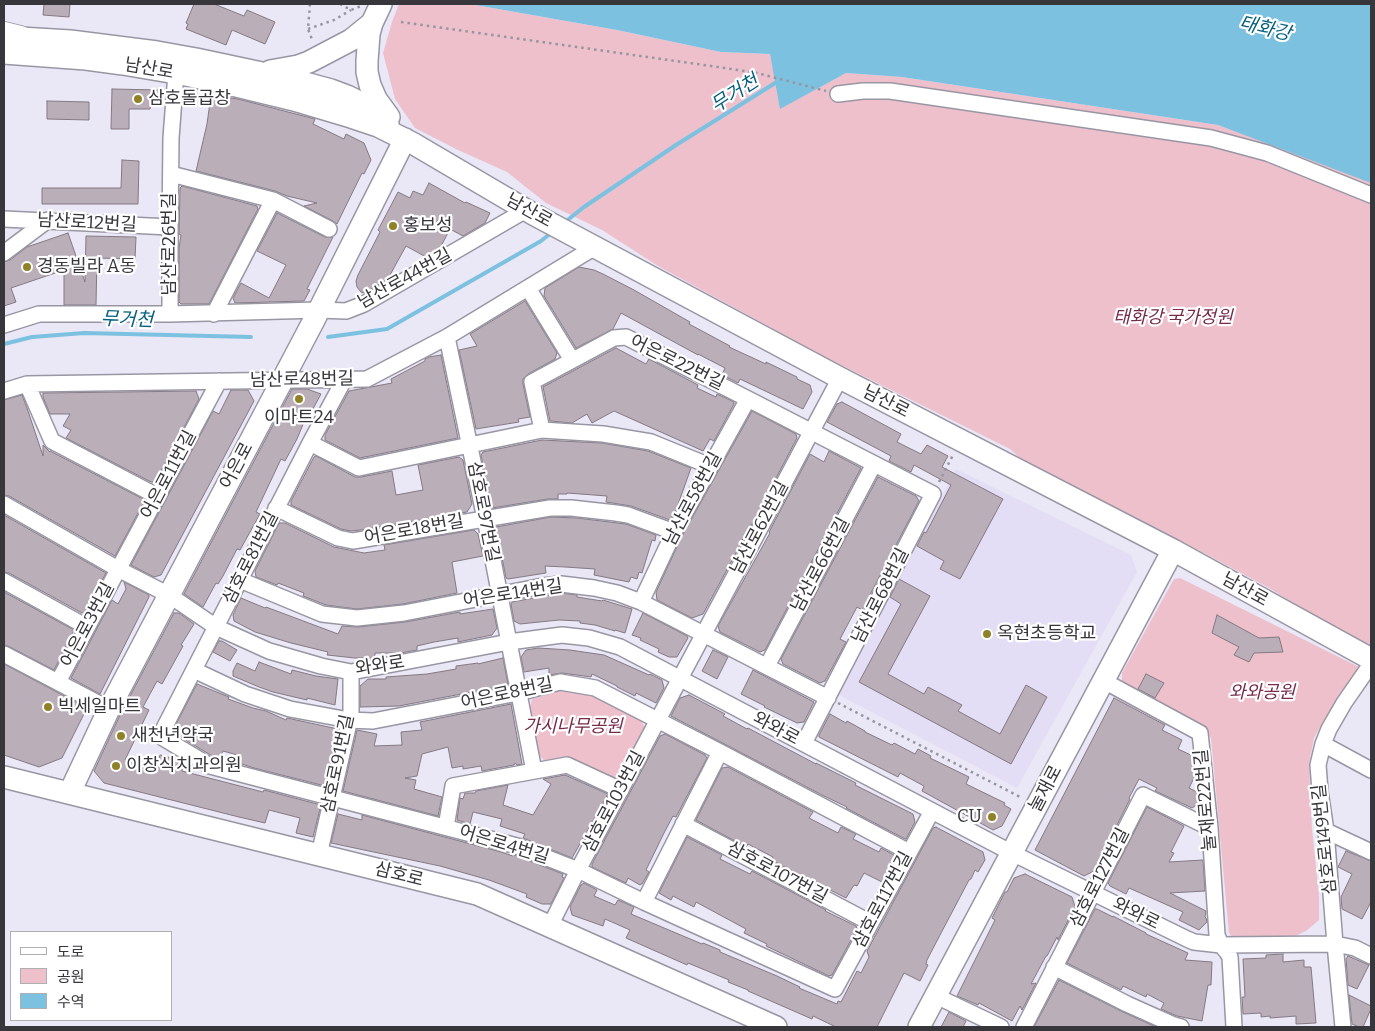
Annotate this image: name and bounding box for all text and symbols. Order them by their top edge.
water label: 태화강 [1237,12,1293,46]
street label: 남산로 [123,54,175,84]
water label: 무거천 [707,70,763,118]
place label: 삼호돌곱창 [148,88,231,110]
marker: 삼호돌곱창 [132,93,144,105]
street label: 남산로 [502,190,556,232]
street label: 남산로26번길 [159,192,181,296]
street label: 남산로12번길 [37,210,137,236]
place label: 홍보성 [403,215,453,237]
marker: 홍보성 [387,220,399,232]
street label: 남산로44번길 [354,244,456,314]
place label: 경동빌라 A동 [37,256,136,278]
marker: 경동빌라 A동 [21,261,33,273]
park label: 태화강 국가정원 [1113,307,1233,329]
water label: 무거천 [100,308,154,332]
street label: 어은로22번길 [626,331,728,395]
street label: 남산로48번길 [250,368,354,392]
street label: 남산로 [859,381,913,423]
marker: 이마트24 [293,393,305,405]
place label: 이마트24 [264,407,334,429]
street label: 어은로11번길 [137,427,201,523]
street label: 어은로 [216,439,258,493]
street label: 남산로58번길 [659,448,727,550]
street label: 삼호로97번길 [463,460,503,564]
street label: 남산로62번길 [726,477,794,579]
street label: 삼호로81번길 [218,508,284,608]
street label: 어은로18번길 [362,511,466,549]
street label: 남산로66번길 [787,514,855,616]
street label: 남산로68번길 [848,545,914,647]
street label: 남산로 [1218,569,1272,611]
street label: 어은로14번길 [462,575,564,613]
street label: 어은로3번길 [57,579,119,671]
place label: 옥현초등학교 [997,623,1096,645]
marker: 옥현초등학교 [981,628,993,640]
street label: 와와로 [354,651,406,681]
street label: 어은로8번길 [459,674,555,714]
park label: 와와공원 [1229,682,1295,704]
place label: 빅세일마트 [58,696,141,718]
marker: 빅세일마트 [42,701,54,713]
street label: 와와로 [749,708,803,750]
street label: 삼호로91번길 [317,713,359,815]
park label: 가시나무공원 [523,716,623,738]
place label: 새천년약국 [131,725,214,747]
marker: 새천년약국 [115,730,127,742]
street label: 삼호로103번길 [578,748,650,856]
street label: 눌재로22번길 [1191,748,1221,852]
place label: 이창식치과의원 [126,755,242,777]
marker: 이창식치과의원 [110,760,122,772]
street label: 눌재로 [1025,762,1067,816]
street label: 삼호로149번길 [1308,783,1342,895]
place label: CU [957,806,982,828]
marker: CU [986,811,998,823]
street label: 어은로4번길 [456,821,552,869]
street label: 삼호로127번길 [1066,825,1134,931]
street label: 삼호로107번길 [723,837,831,909]
street label: 삼호로117번길 [849,848,917,952]
street label: 삼호로 [372,859,426,891]
street label: 와와로 [1109,893,1163,935]
legend [10,931,172,1021]
text: 도로 [57,943,85,961]
text: 공원 [57,968,85,986]
text: 수역 [57,993,85,1011]

